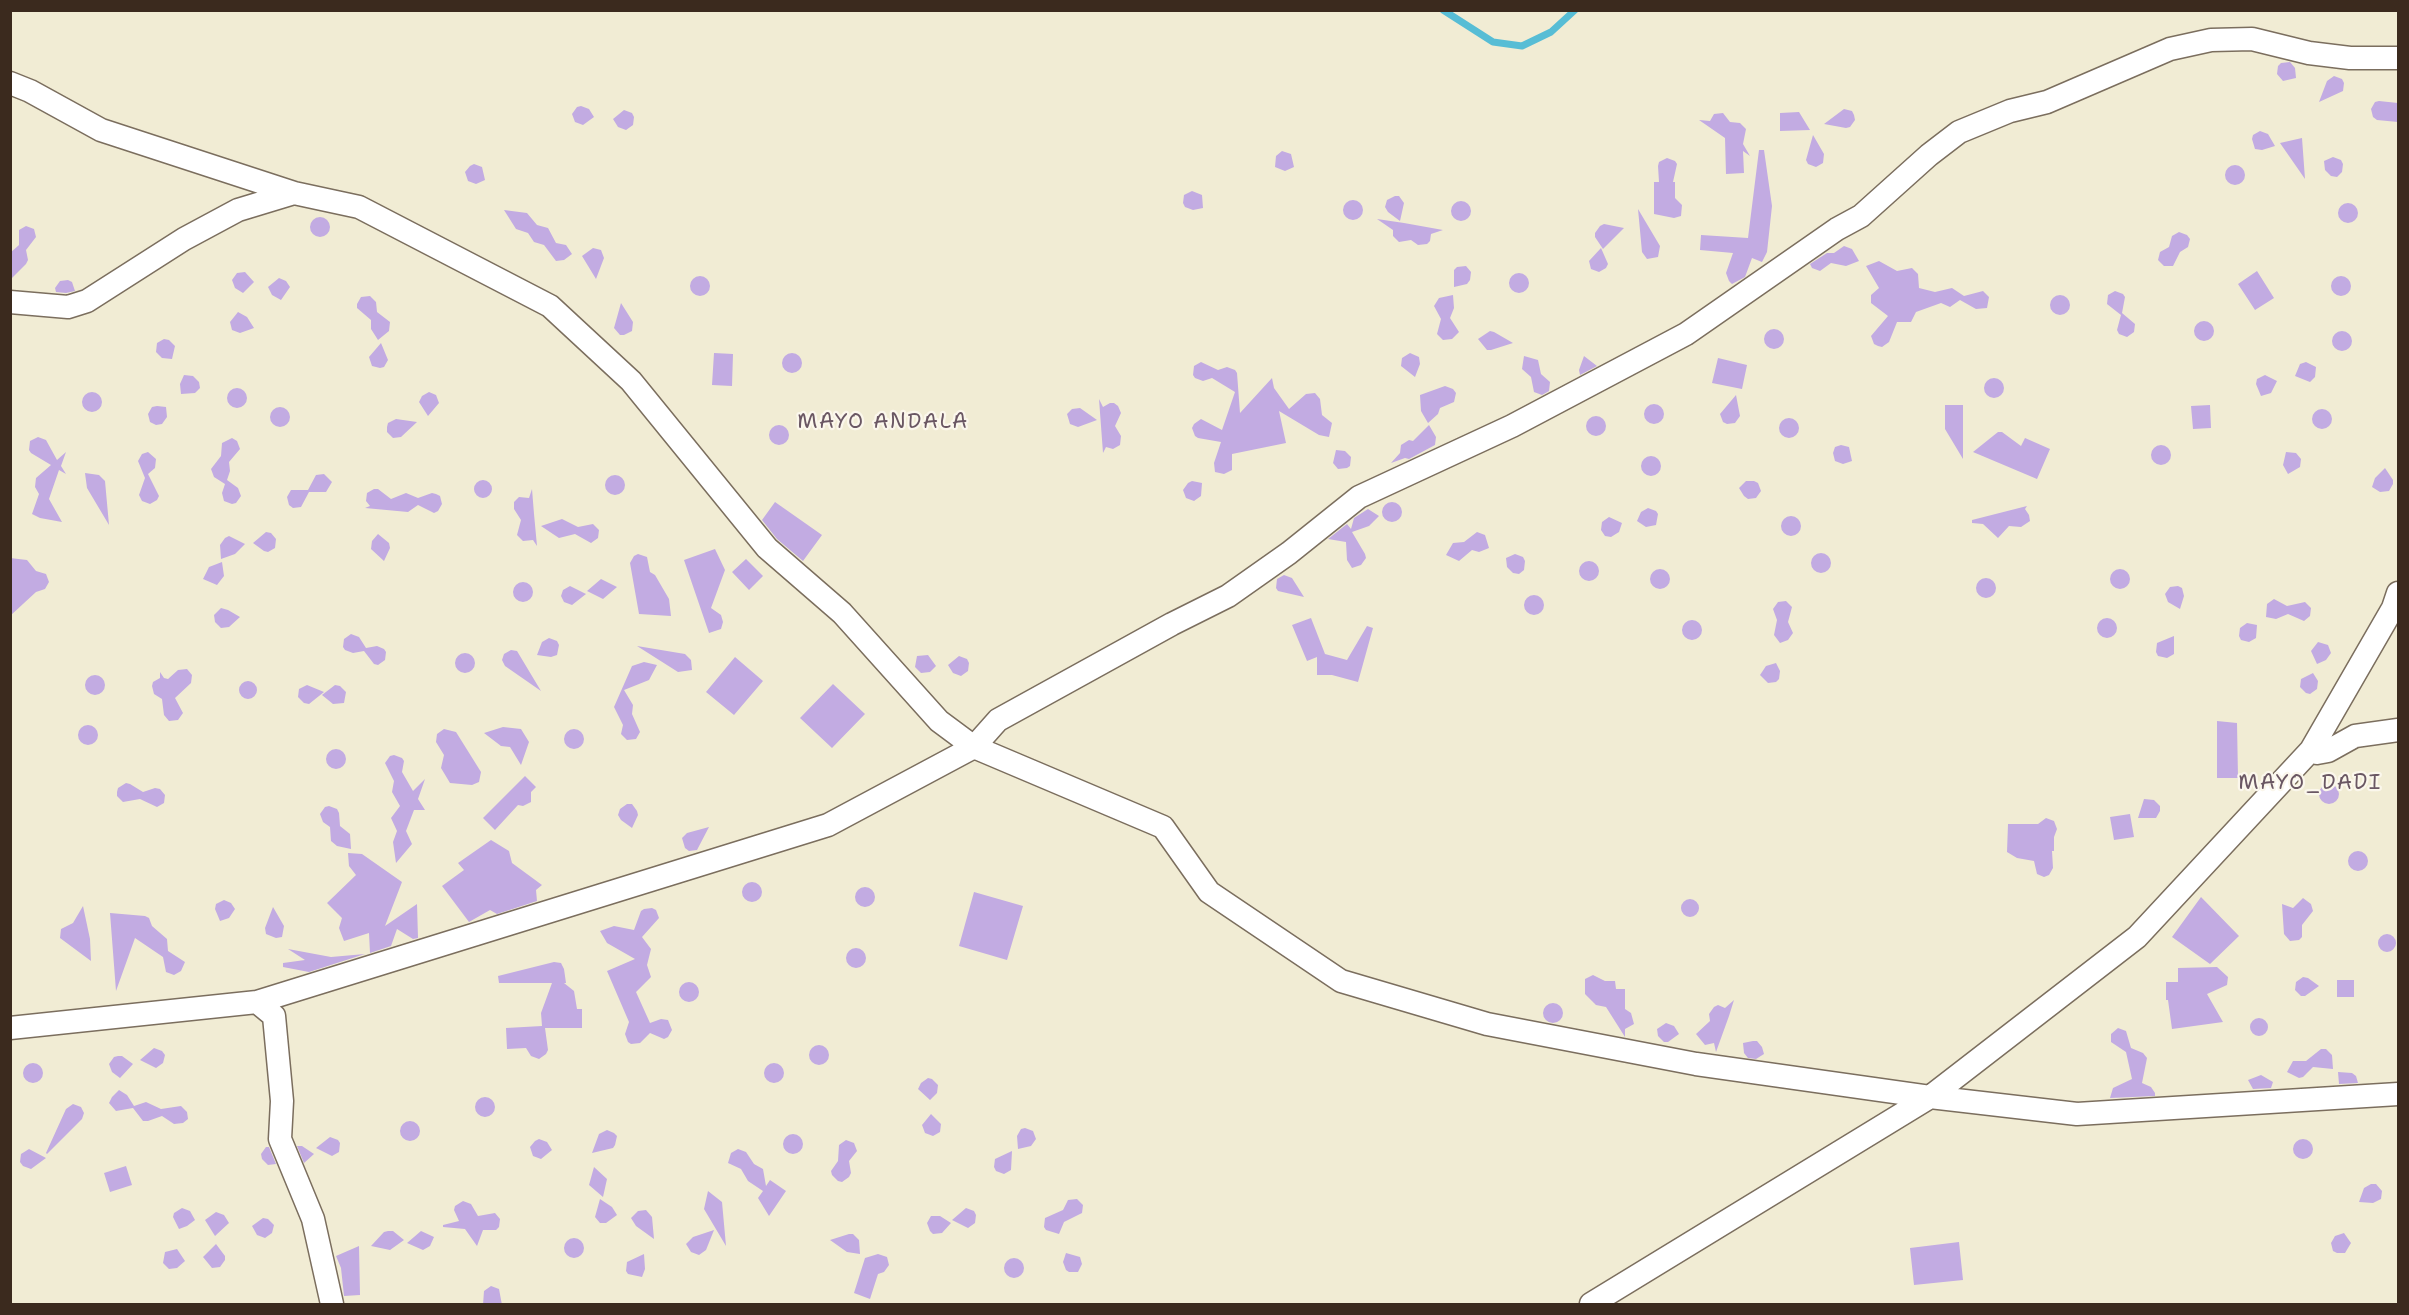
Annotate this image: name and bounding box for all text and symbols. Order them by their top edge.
district label: MAYO ANDALA [797,410,969,436]
district label: MAYO_DADI [2238,771,2382,797]

